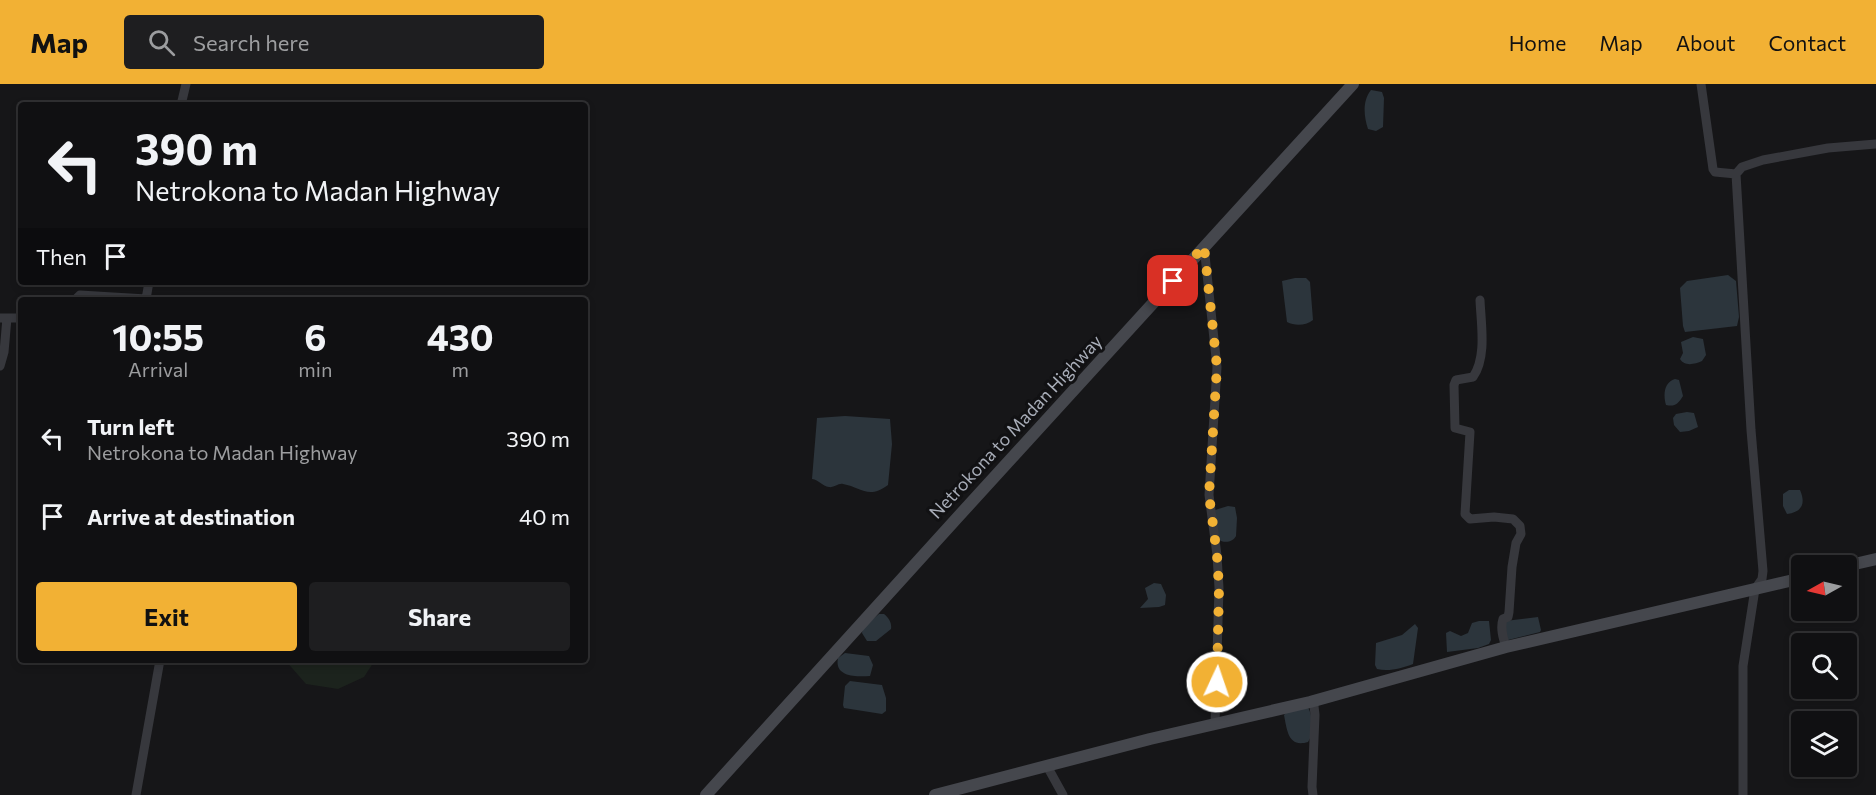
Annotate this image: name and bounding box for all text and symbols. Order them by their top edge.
search box [124,15,544,69]
text: Map [30,25,88,59]
icon: search [145,26,178,59]
text: Search here [193,29,309,56]
text: Home [1509,30,1566,55]
text: Map [1599,30,1643,55]
text: About [1676,30,1735,55]
text: Contact [1768,30,1846,55]
text: 390 m [135,122,258,174]
icon: left [36,126,114,204]
text: Netrokona to Madan Highway [135,174,500,207]
icon: arrive [99,240,132,273]
text: Then [36,243,87,270]
pin [1147,255,1198,306]
icon: arrive [1156,264,1189,297]
text: 10:55 [112,314,204,358]
text: 6 [304,314,326,358]
text: 430 [427,314,494,358]
street label: Netrokona to Madan Highway [924,330,1106,523]
text: Arrival [128,357,188,381]
text: min [298,357,332,381]
text: m [451,357,469,381]
text: Turn left [87,413,174,440]
icon: left [36,422,69,455]
text: 390 m [506,425,570,452]
text: Netrokona to Madan Highway [87,440,358,464]
icon: arrive [36,500,69,533]
text: Arrive at destination [87,503,295,530]
text: 40 m [519,503,570,530]
north arrow [1791,555,1857,621]
map controls [1791,555,1857,777]
button: Exit [36,582,297,651]
button: Share [309,582,570,651]
button: search [1791,633,1857,699]
position arrow [1185,650,1249,714]
button: layers [1791,711,1857,777]

